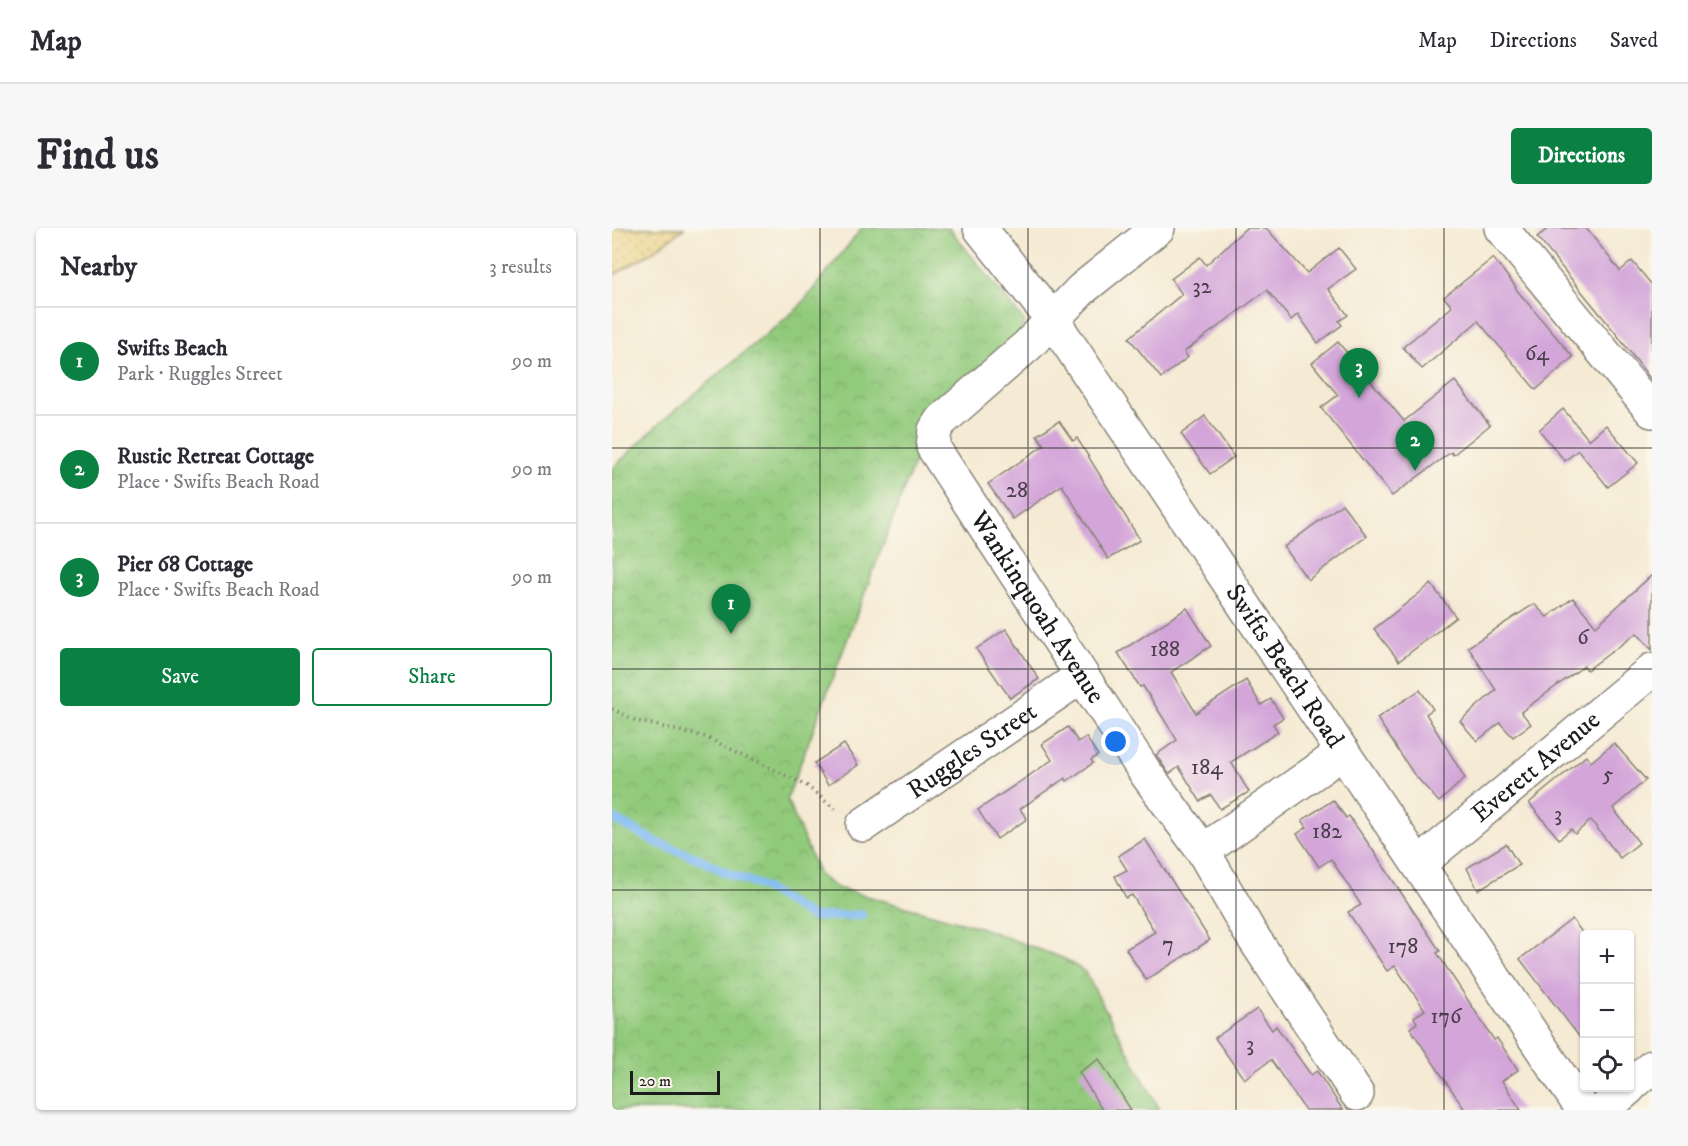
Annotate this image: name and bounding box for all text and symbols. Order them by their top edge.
text: Map [30,24,82,59]
text: Map [1418,28,1457,54]
text: Directions [1490,28,1577,54]
text: Saved [1610,28,1658,54]
button: Directions [1511,128,1652,184]
text: Find us [36,130,159,182]
text: Nearby [60,251,137,284]
text: 3 results [489,255,552,280]
house number: 32 [1192,273,1212,300]
text: Swifts Beach [117,335,228,362]
house number: 64 [1525,340,1550,367]
pin: 3 [1340,348,1378,398]
text: 1 [76,349,83,374]
text: 90 m [512,349,552,374]
text: Park · Ruggles Street [117,362,283,387]
pin: 2 [1396,422,1434,471]
text: Rustic Retreat Cottage [117,443,314,470]
text: 2 [75,457,84,482]
text: 90 m [512,457,552,482]
text: Place · Swifts Beach Road [117,470,320,495]
house number: 28 [1006,477,1028,504]
street label: Wankinquoah Avenue [962,504,1112,710]
text: Pier 68 Cottage [117,551,253,578]
text: 3 [76,565,83,590]
text: 90 m [512,565,552,590]
text: Place · Swifts Beach Road [117,578,320,603]
street label: Swifts Beach Road [1218,578,1352,754]
pin: 1 [712,584,750,634]
house number: 6 [1577,624,1590,651]
house number: 188 [1150,636,1180,663]
button: Save [60,648,300,706]
button: Share [312,648,552,706]
street label: Ruggles Street [901,695,1043,806]
street label: Everett Avenue [1465,704,1607,830]
your location [1101,727,1130,756]
house number: 184 [1191,754,1224,781]
house number: 5 [1603,761,1614,788]
house number: 3 [1554,801,1562,828]
house number: 182 [1312,818,1342,845]
map controls [1580,930,1634,1092]
button: + [1580,930,1634,984]
house number: 7 [1162,931,1174,958]
house number: 178 [1388,933,1418,960]
button: − [1580,984,1634,1038]
house number: 176 [1430,1003,1463,1030]
house number: 3 [1246,1031,1254,1058]
button: locate [1580,1038,1634,1092]
scale bar [630,1068,720,1096]
text: 20 m [639,1071,671,1091]

